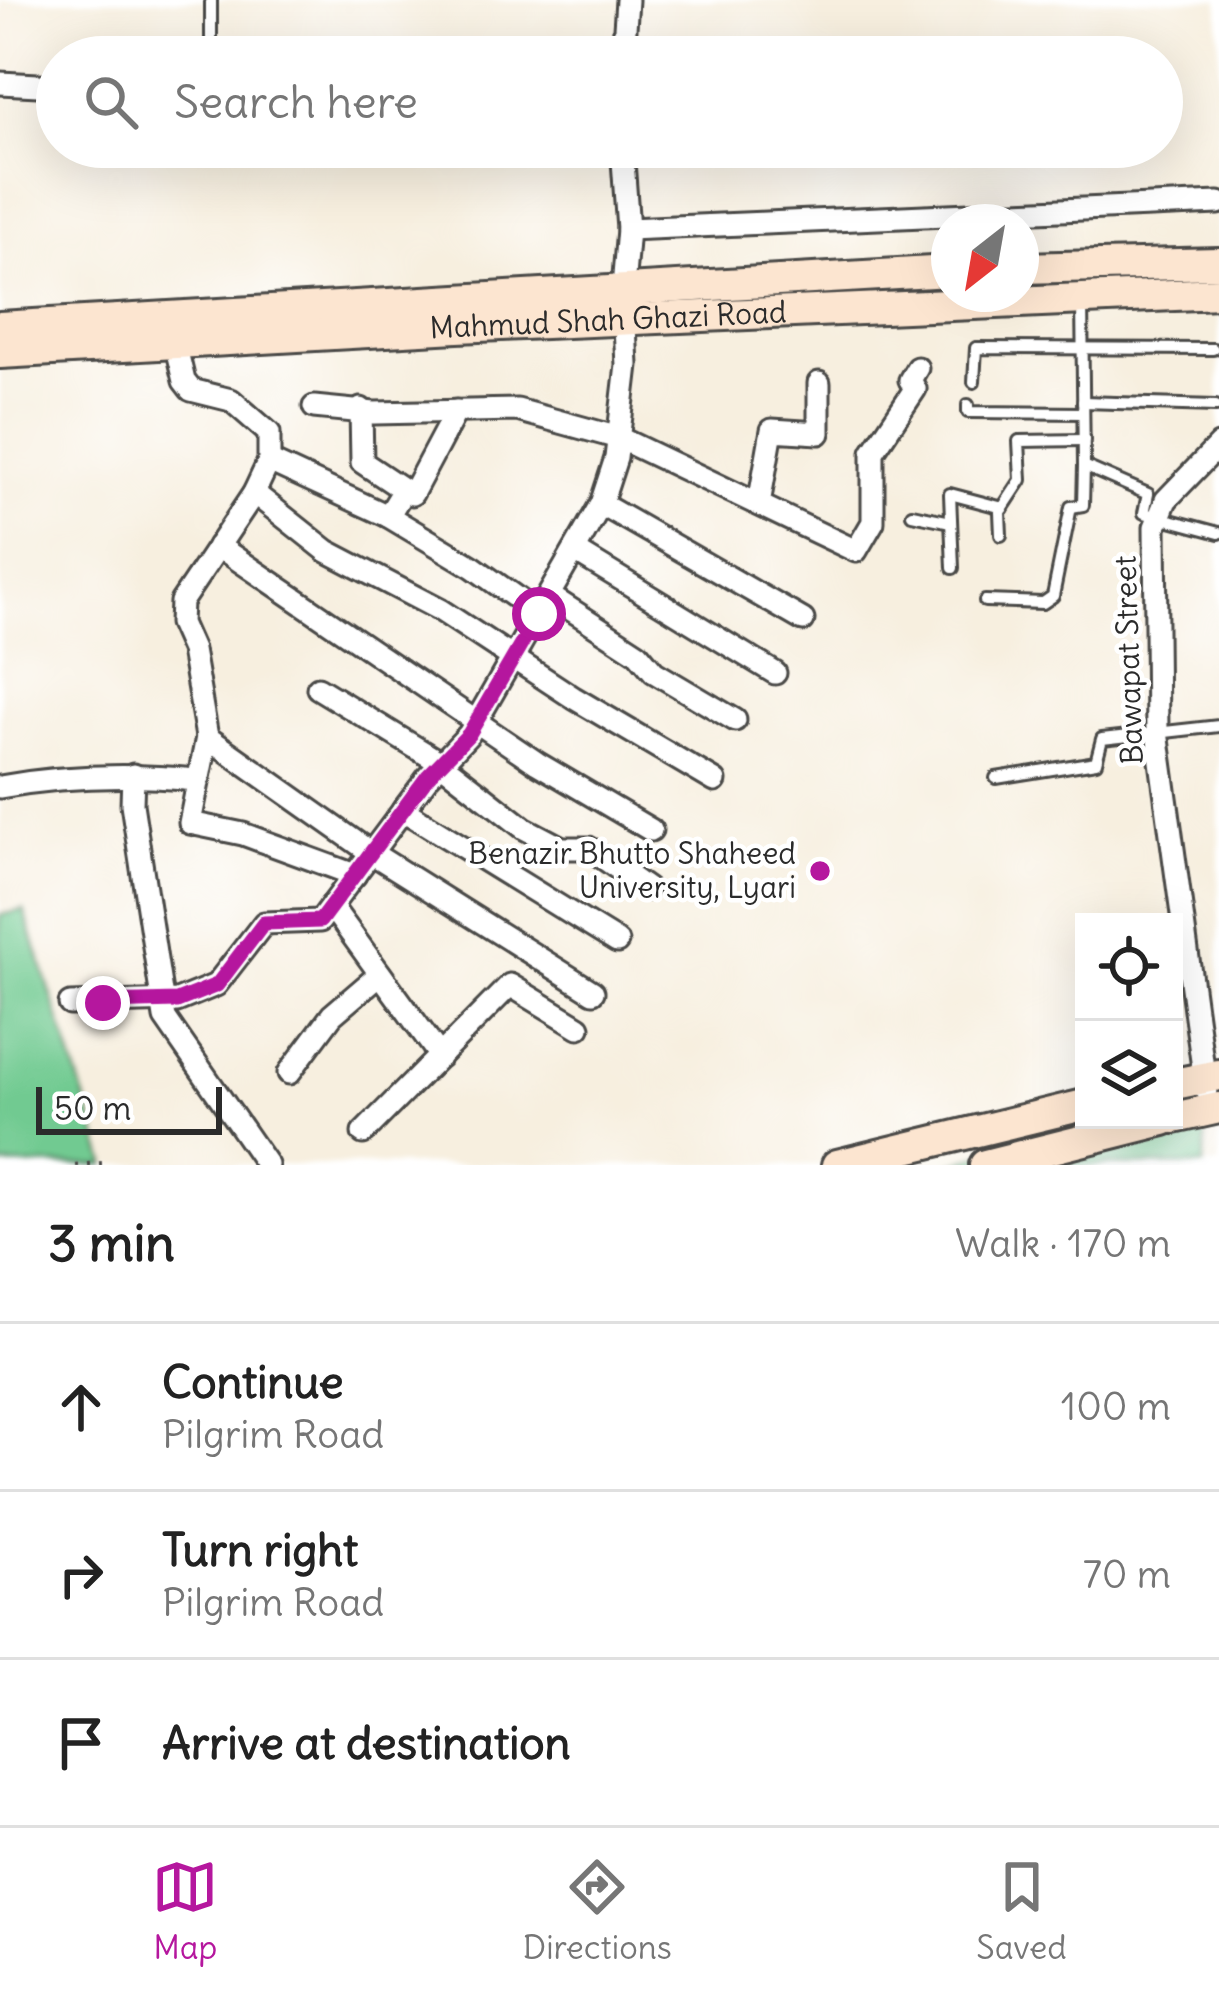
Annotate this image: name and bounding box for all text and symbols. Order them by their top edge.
search box [36,36,1183,168]
icon: search [78,69,144,135]
text: Search here [174,74,418,130]
north arrow [931,204,1039,312]
street label: Mahmud Shah Ghazi Road [429,292,787,347]
street label: Bawapat Street [1105,555,1151,765]
route start [512,587,566,641]
place label: Benazir Bhutto Shaheed University, Lyari [468,834,796,906]
marker: Benazir Bhutto Shaheed University, Lyari [807,858,833,884]
map controls [1075,913,1183,1129]
button: locate [1075,913,1183,1021]
route end [76,976,130,1030]
button: layers [1075,1021,1183,1129]
scale bar [36,1081,222,1134]
text: 50 m [54,1087,131,1129]
text: 3 min [48,1211,175,1275]
text: Walk · 170 m [955,1219,1171,1268]
text: Continue [162,1354,344,1410]
icon: ahead [48,1374,114,1440]
text: 100 m [1061,1382,1171,1431]
text: Pilgrim Road [162,1410,384,1459]
text: Turn right [162,1522,358,1578]
icon: right [48,1542,114,1608]
text: 70 m [1083,1550,1171,1599]
text: Pilgrim Road [162,1578,384,1627]
icon: arrive [48,1710,114,1776]
text: Arrive at destination [162,1715,571,1771]
tab: Map [152,1854,218,1968]
tab: Directions [523,1854,672,1968]
tab: Saved [976,1854,1067,1968]

